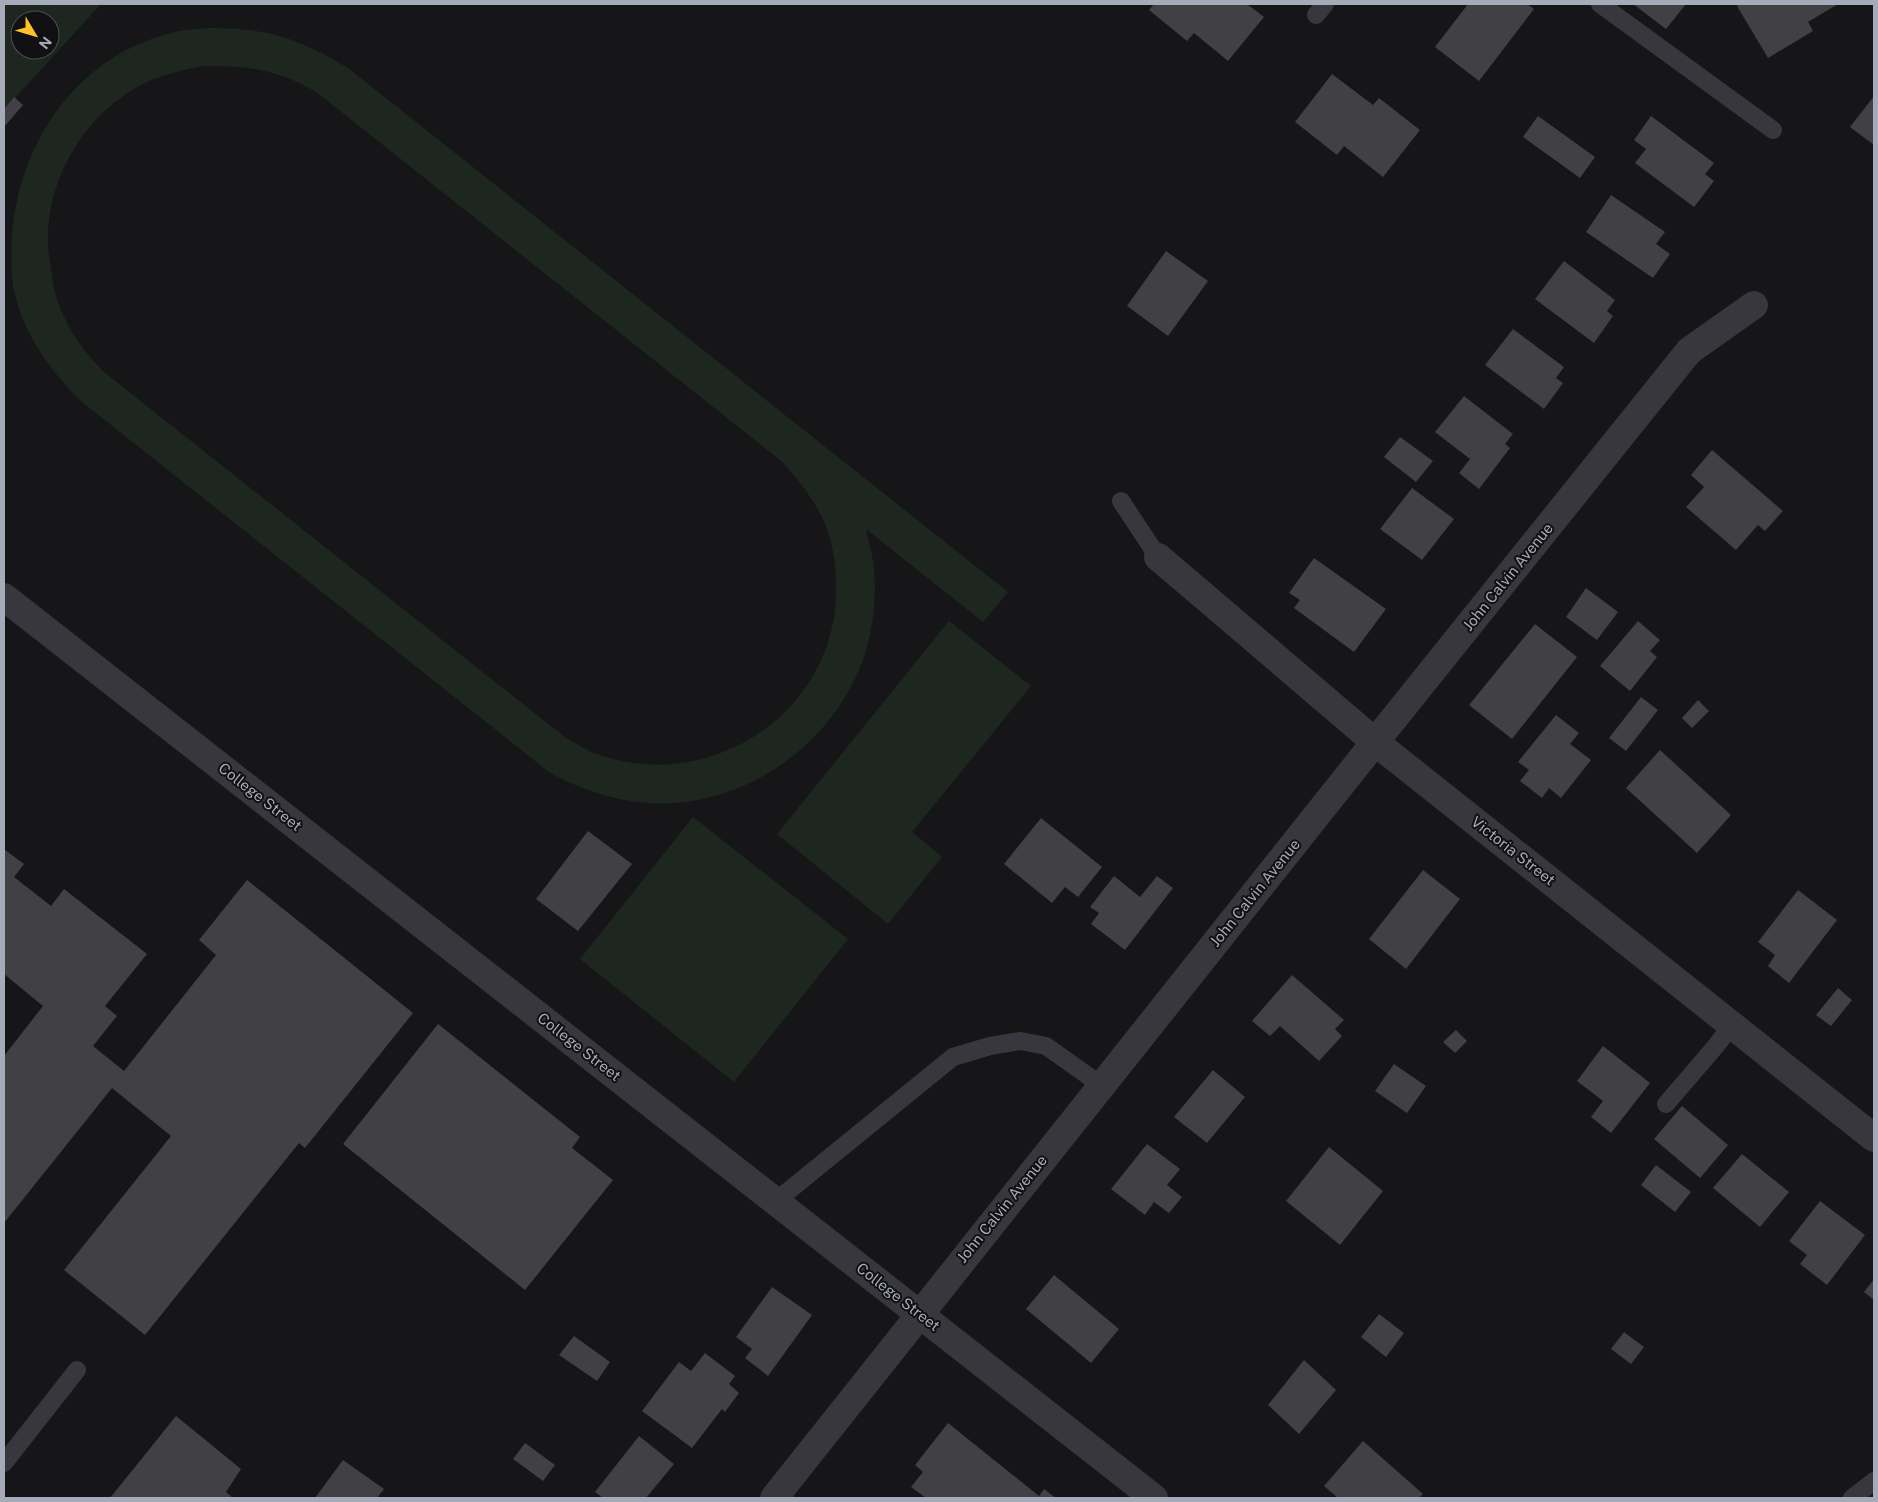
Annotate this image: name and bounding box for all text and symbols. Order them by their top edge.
north arrow [10,10,60,60]
text: N [36,34,55,52]
street label: John Calvin Avenue [1459,520,1556,634]
street label: College Street [215,759,305,834]
street label: Victoria Street [1468,813,1558,889]
street label: John Calvin Avenue [1206,836,1303,950]
street label: College Street [534,1009,624,1084]
street label: John Calvin Avenue [953,1152,1050,1266]
street label: College Street [853,1259,943,1334]

